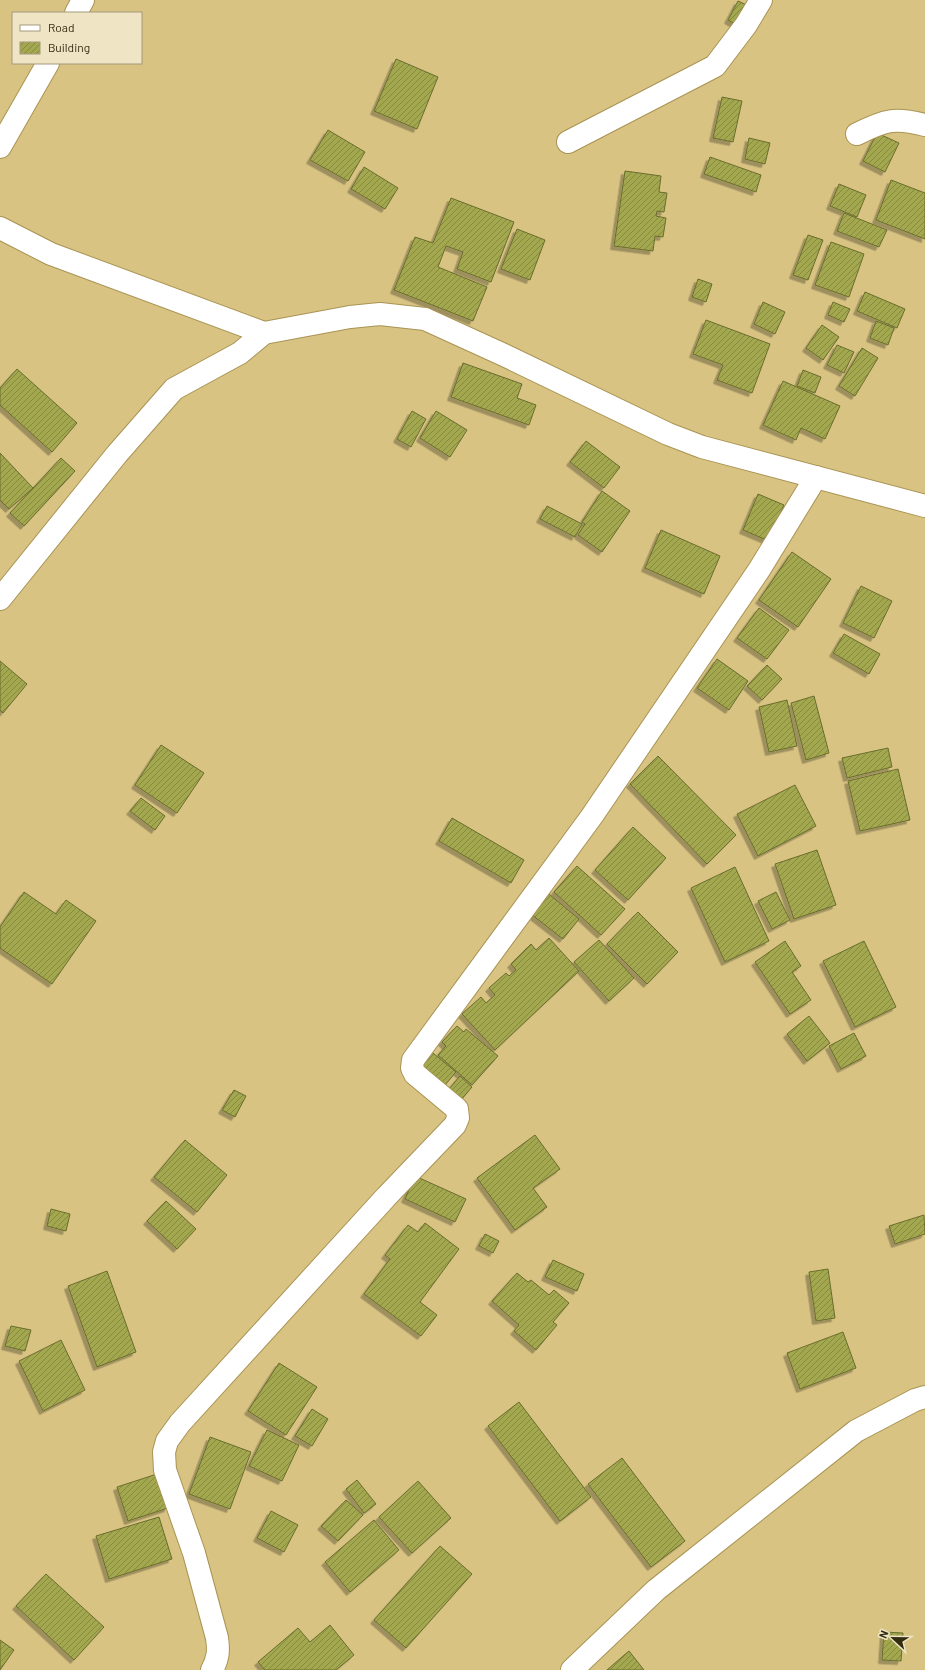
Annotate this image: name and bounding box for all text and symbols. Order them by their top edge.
legend [12,12,142,64]
text: Road [48,20,75,34]
text: Building [48,40,90,54]
north arrow [873,1618,913,1658]
text: N [876,1628,891,1640]

